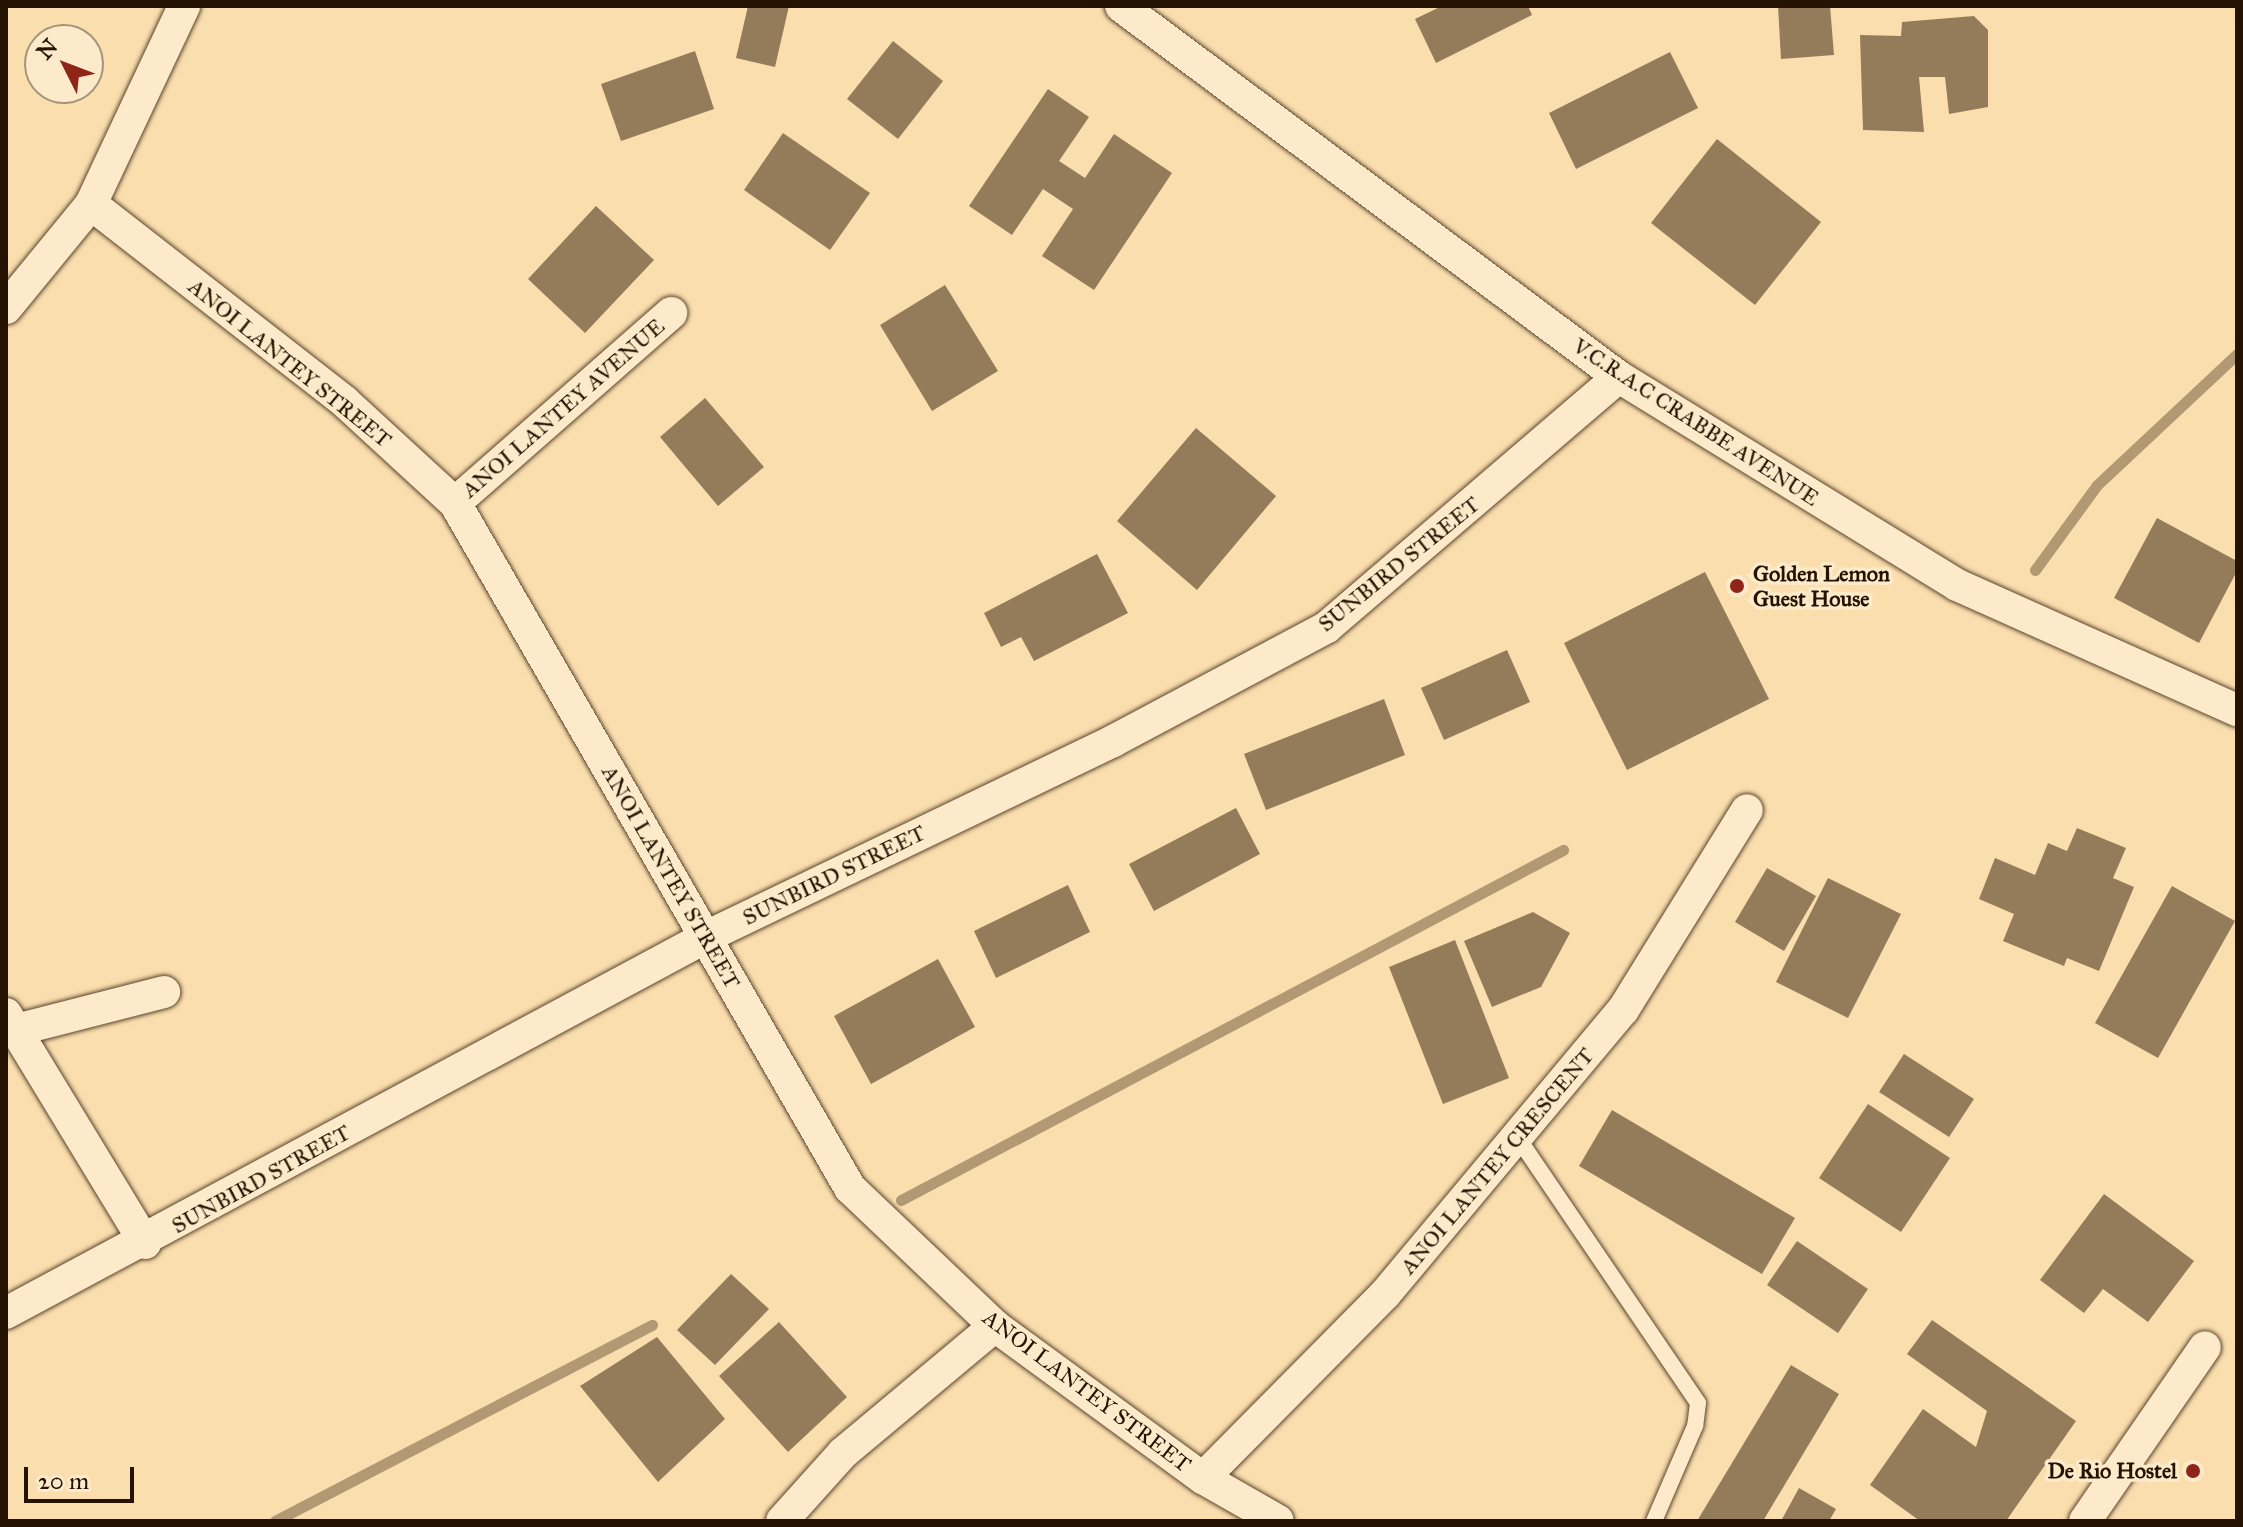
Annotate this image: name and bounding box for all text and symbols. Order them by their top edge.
north arrow [24,24,104,104]
text: N [31,33,64,65]
street label: ANOI LANTEY STREET [183,273,397,453]
street label: ANOI LANTEY AVENUE [456,313,670,503]
street label: V.C.R.A.C CRABBE AVENUE [1568,333,1824,511]
street label: SUNBIRD STREET [1313,491,1485,637]
place label: Golden Lemon Guest House [1753,560,1890,612]
marker: Golden Lemon Guest House [1728,577,1746,595]
street label: ANOI LANTEY STREET [596,761,746,993]
street label: SUNBIRD STREET [738,819,930,931]
street label: ANOI LANTEY CRESCENT [1395,1043,1599,1279]
street label: SUNBIRD STREET [167,1119,355,1239]
street label: ANOI LANTEY STREET [978,1304,1196,1478]
scale bar [28,1451,138,1501]
place label: De Rio Hostel [2047,1458,2177,1484]
marker: De Rio Hostel [2184,1462,2202,1480]
text: 20 m [38,1466,89,1496]

